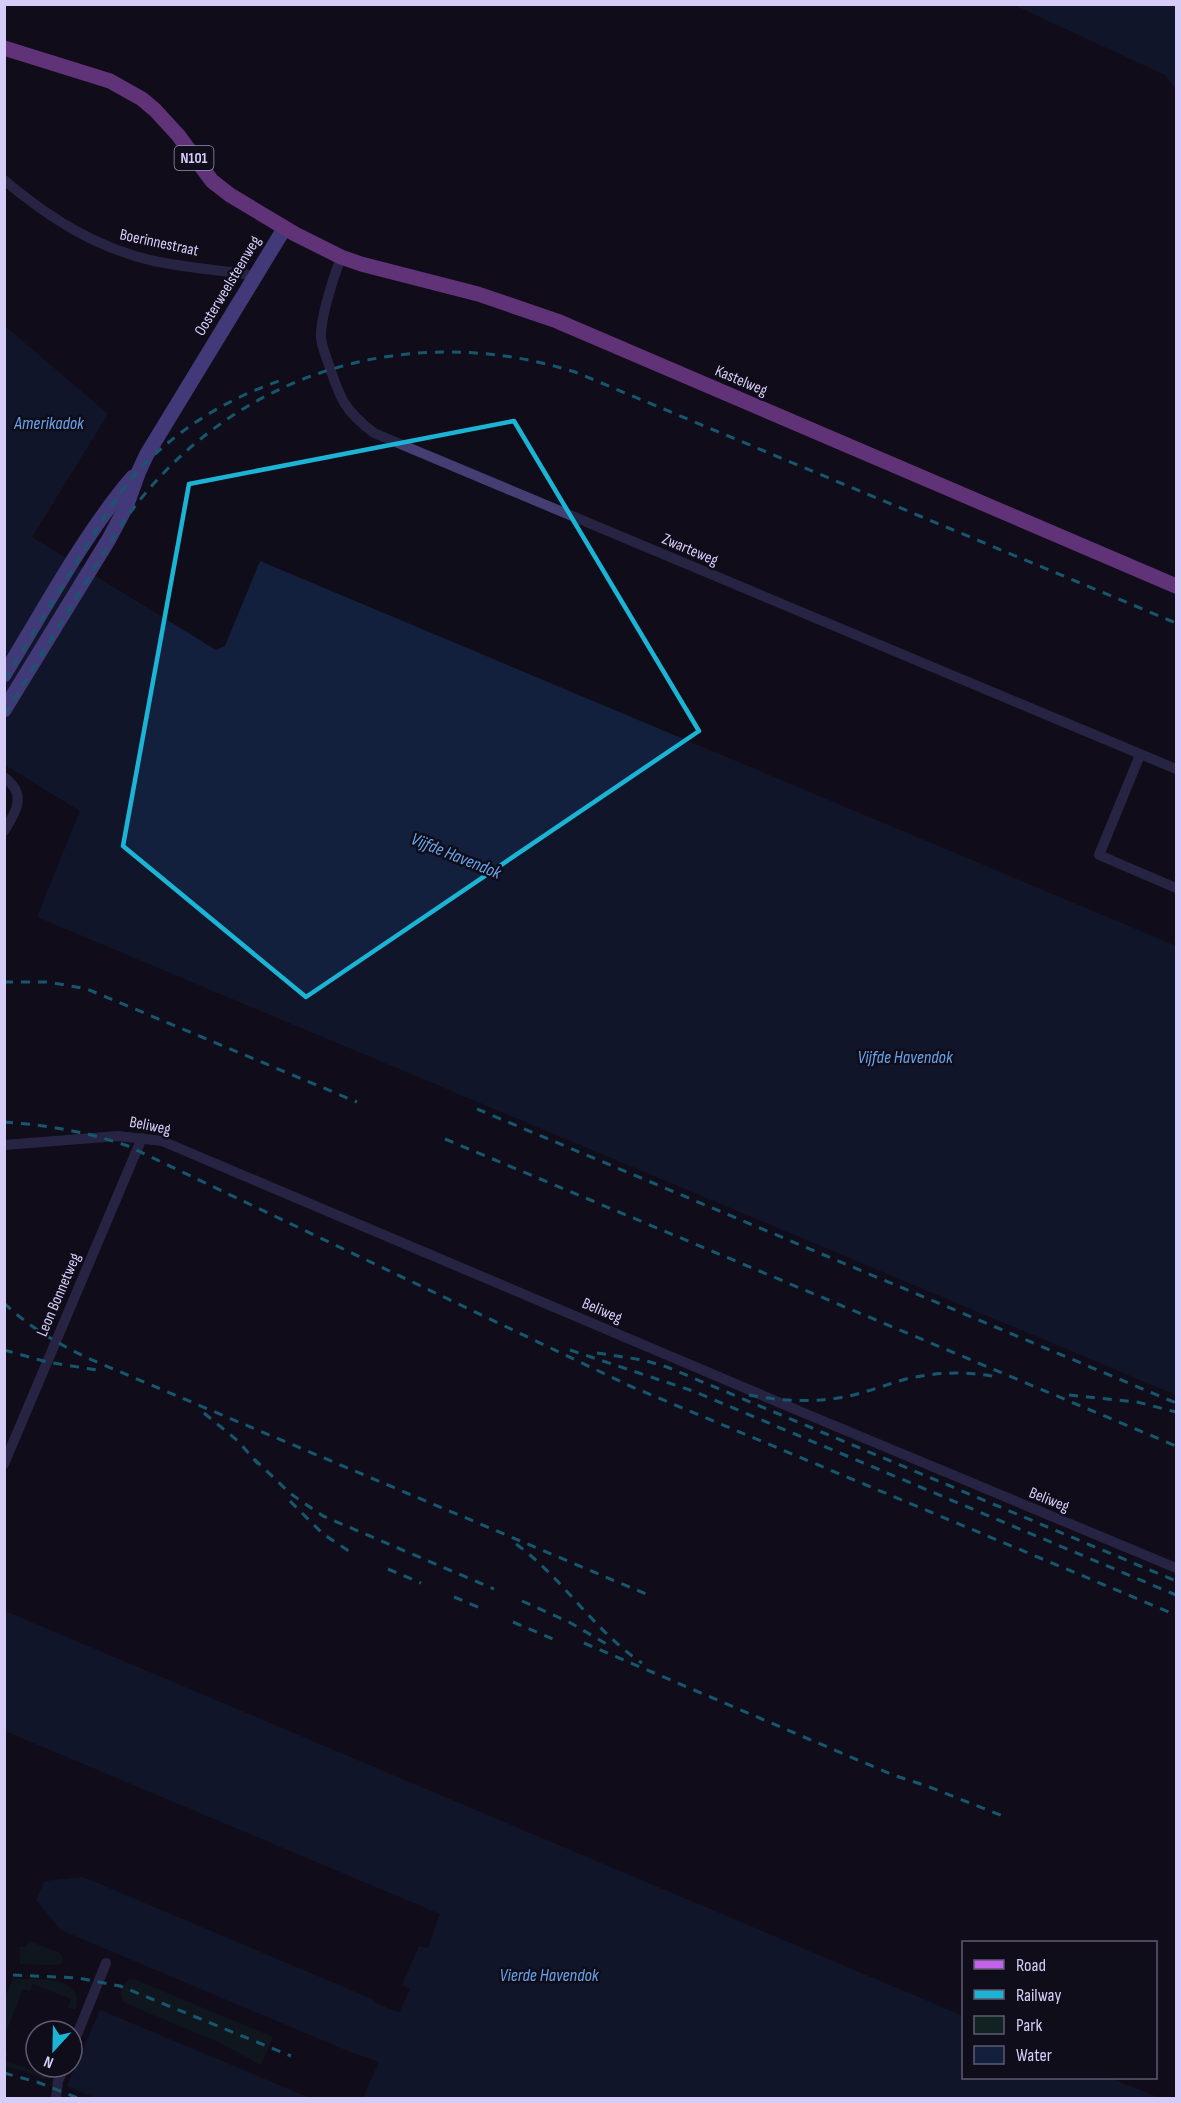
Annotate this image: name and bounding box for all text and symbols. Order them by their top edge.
road number: N101 [174,146,214,170]
street label: Boerinnestraat [118,225,200,261]
street label: Oosterweelsteenweg [191,233,265,339]
street label: Kastelweg [712,362,770,400]
water label: Amerikadok [13,413,85,434]
street label: Zwarteweg [659,530,721,570]
water label: Vijfde Havendok [408,828,505,884]
water label: Vijfde Havendok [857,1047,954,1068]
street label: Beliweg [128,1113,172,1139]
street label: Leon Bonnetweg [33,1250,85,1340]
street label: Beliweg [579,1294,625,1328]
street label: Beliweg [1026,1483,1072,1517]
legend [962,1941,1157,2079]
text: Road [1016,1955,1046,1976]
water label: Vierde Havendok [499,1965,600,1986]
text: Railway [1016,1985,1061,2006]
text: Park [1016,2015,1042,2036]
north arrow [24,2019,84,2079]
text: Water [1016,2045,1052,2066]
text: N [41,2051,56,2072]

